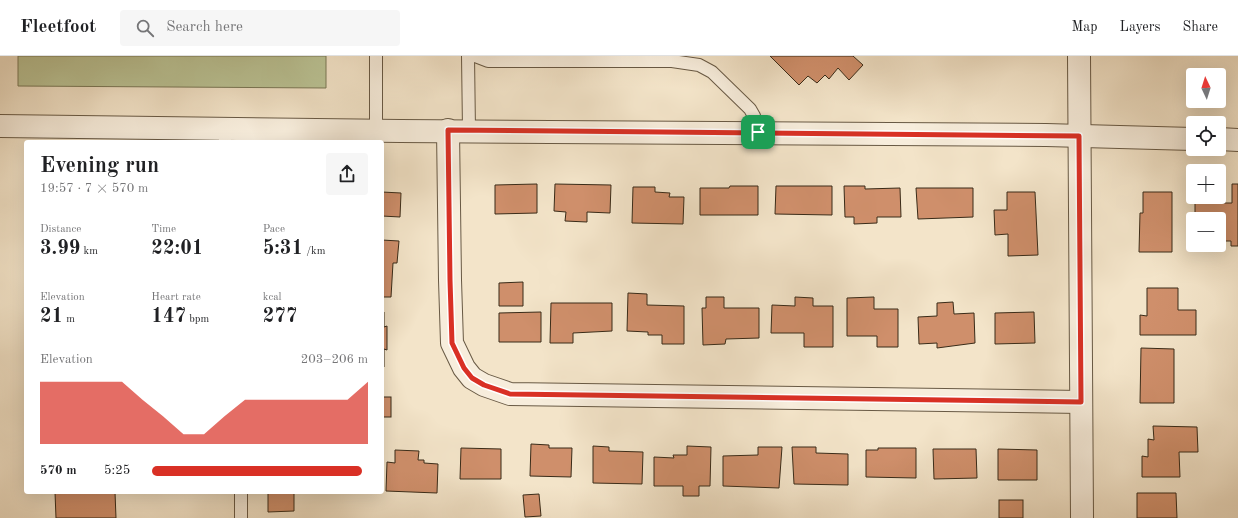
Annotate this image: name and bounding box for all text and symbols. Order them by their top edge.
search box [120,10,400,46]
icon: search [134,17,156,39]
text: Fleetfoot [20,18,96,37]
text: Search here [166,20,243,35]
text: Map [1072,20,1098,34]
text: Layers [1120,20,1161,34]
text: Share [1183,20,1218,34]
north arrow [1186,68,1226,108]
map controls [1186,68,1226,252]
pin [741,115,775,149]
button: locate [1186,116,1226,156]
icon: arrive [747,121,769,143]
button: share [326,153,368,195]
text: Evening run [40,155,159,177]
button: + [1186,164,1226,204]
text: 19:57 · 7 × 570 m [40,182,148,195]
button: − [1186,212,1226,252]
text: Distance [40,224,81,235]
text: Time [151,224,176,235]
text: Pace [263,224,285,235]
text: 3.99 [40,239,80,259]
text: 22:01 [151,239,203,259]
text: 5:31 [263,239,303,259]
text: km [80,246,98,257]
text: /km [303,246,326,257]
text: Elevation [40,292,85,303]
text: Heart rate [151,292,201,303]
text: kcal [263,292,282,303]
text: 21 [40,307,63,327]
text: 147 [151,307,186,327]
text: 277 [263,307,297,327]
text: m [63,314,75,325]
text: bpm [186,314,209,325]
text: Elevation [40,353,93,366]
text: 203–206 m [301,353,368,366]
text: 570 m [40,464,77,477]
text: 5:25 [104,464,130,477]

